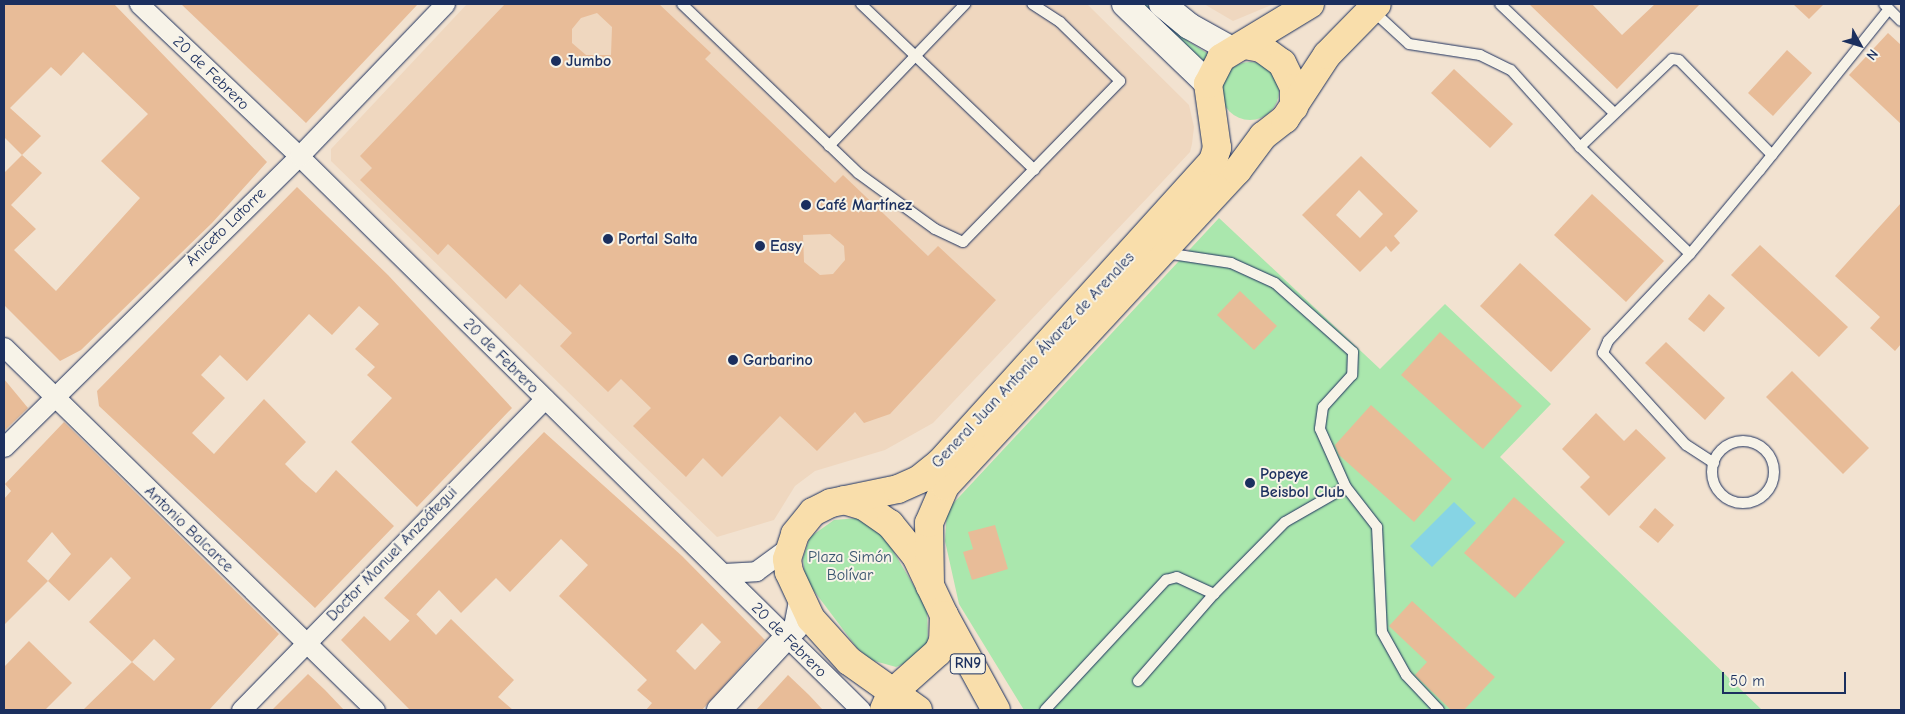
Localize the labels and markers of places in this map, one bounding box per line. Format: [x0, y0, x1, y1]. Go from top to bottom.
place label: Jumbo [566, 51, 611, 71]
marker: Jumbo [550, 55, 562, 67]
place label: Café Martínez [816, 195, 912, 215]
marker: Café Martínez [800, 199, 812, 211]
place label: Portal Salta [618, 229, 698, 249]
marker: Portal Salta [602, 233, 614, 245]
place label: Easy [770, 236, 802, 256]
marker: Easy [754, 240, 766, 252]
place label: Garbarino [743, 350, 813, 370]
marker: Garbarino [727, 354, 739, 366]
place label: Popeye Beisbol Club [1260, 464, 1345, 502]
marker: Popeye Beisbol Club [1244, 477, 1256, 489]

